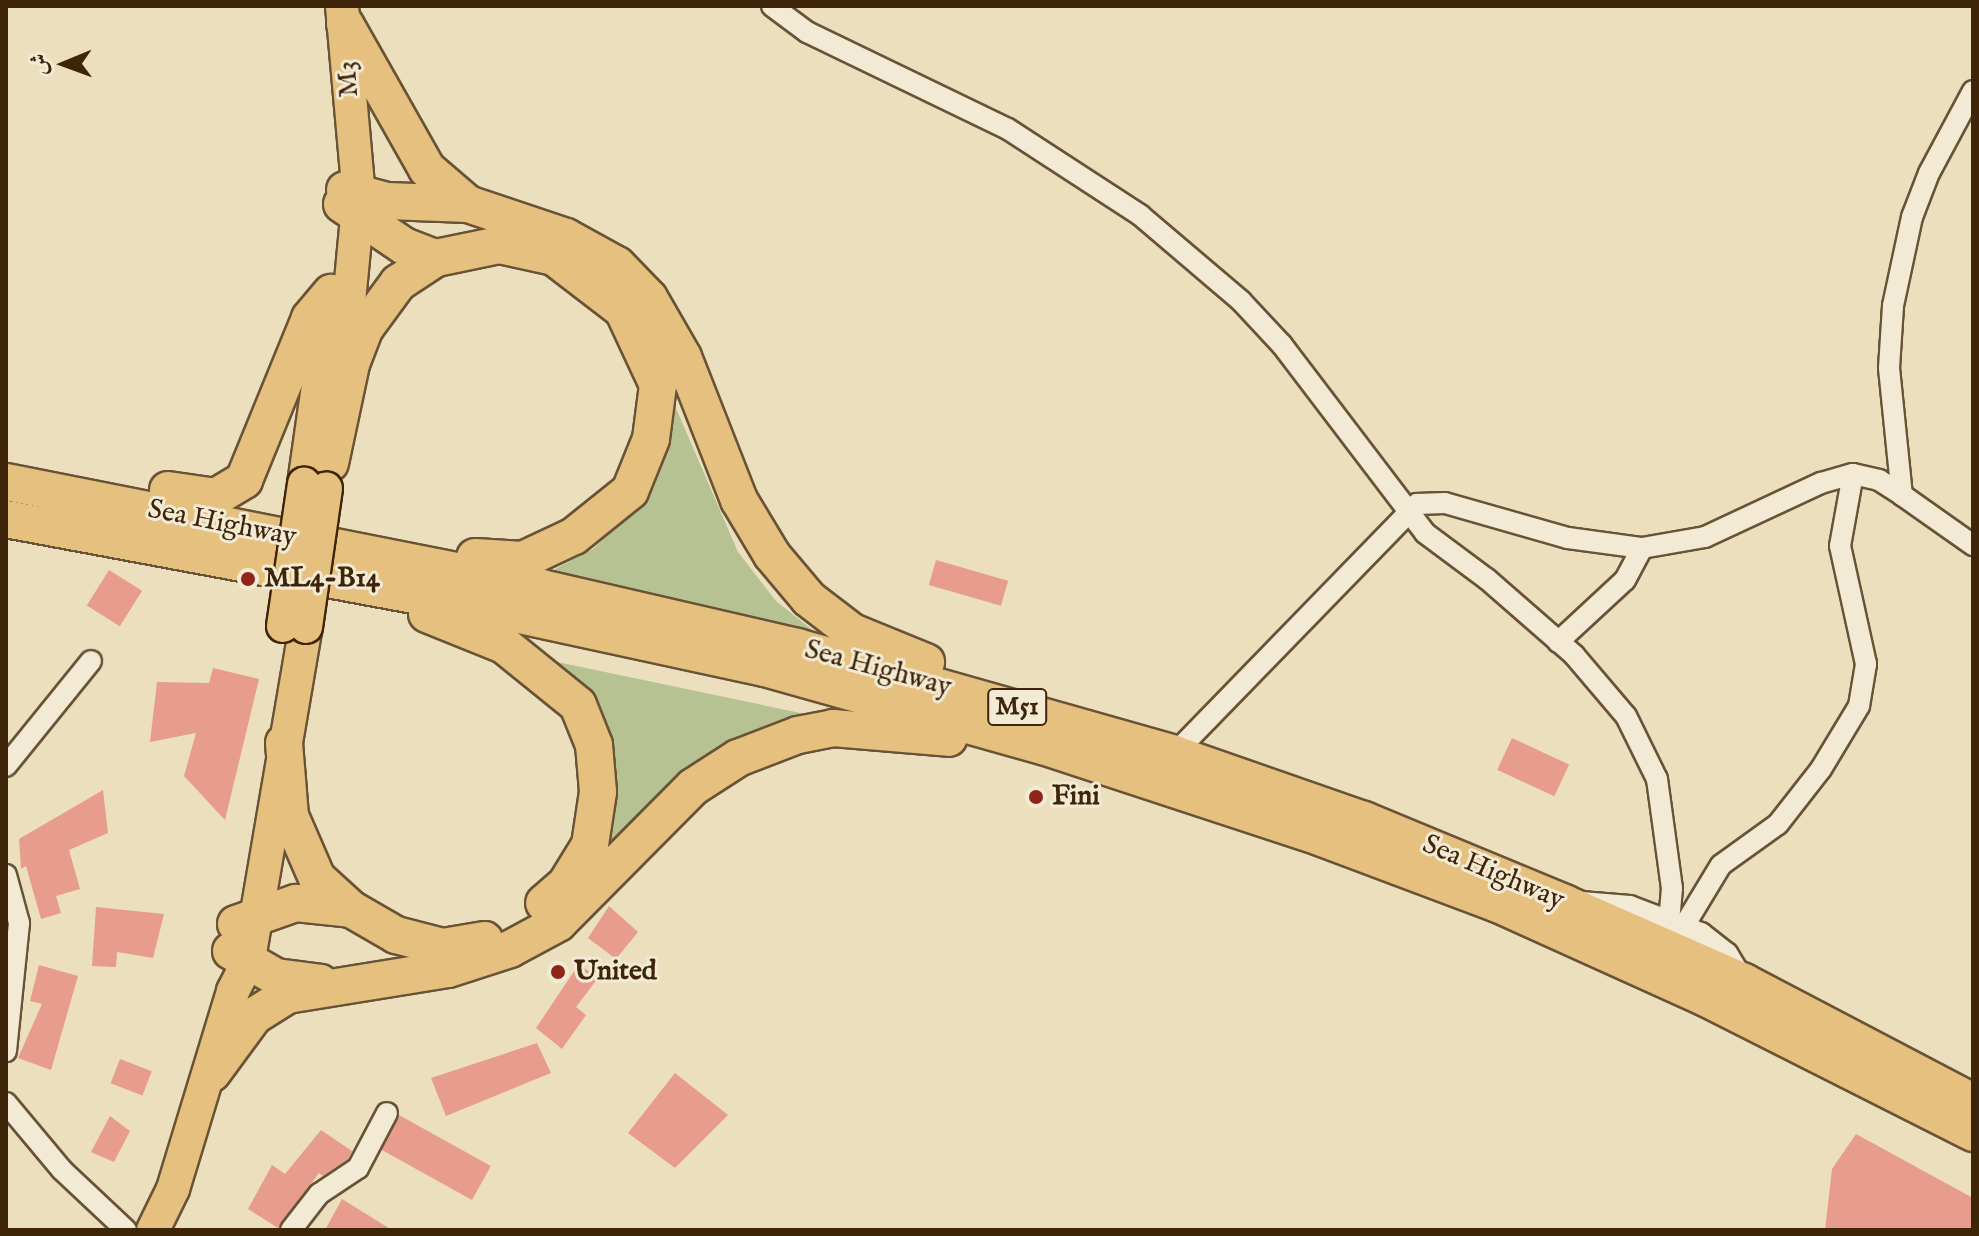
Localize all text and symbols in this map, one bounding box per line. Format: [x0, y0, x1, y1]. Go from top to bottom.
north arrow [24, 24, 104, 104]
text: ش [26, 53, 54, 76]
street label: M3 [331, 59, 367, 99]
street label: Sea Highway [145, 493, 299, 555]
place label: ML4-B14 [264, 562, 380, 596]
marker: ML4-B14 [239, 570, 257, 588]
street label: Sea Highway [801, 633, 955, 705]
road number: M51 [987, 685, 1047, 729]
place label: Fini [1052, 780, 1100, 814]
marker: Fini [1027, 788, 1045, 806]
street label: Sea Highway [1417, 828, 1569, 918]
place label: United [574, 955, 657, 989]
marker: United [549, 963, 567, 981]

